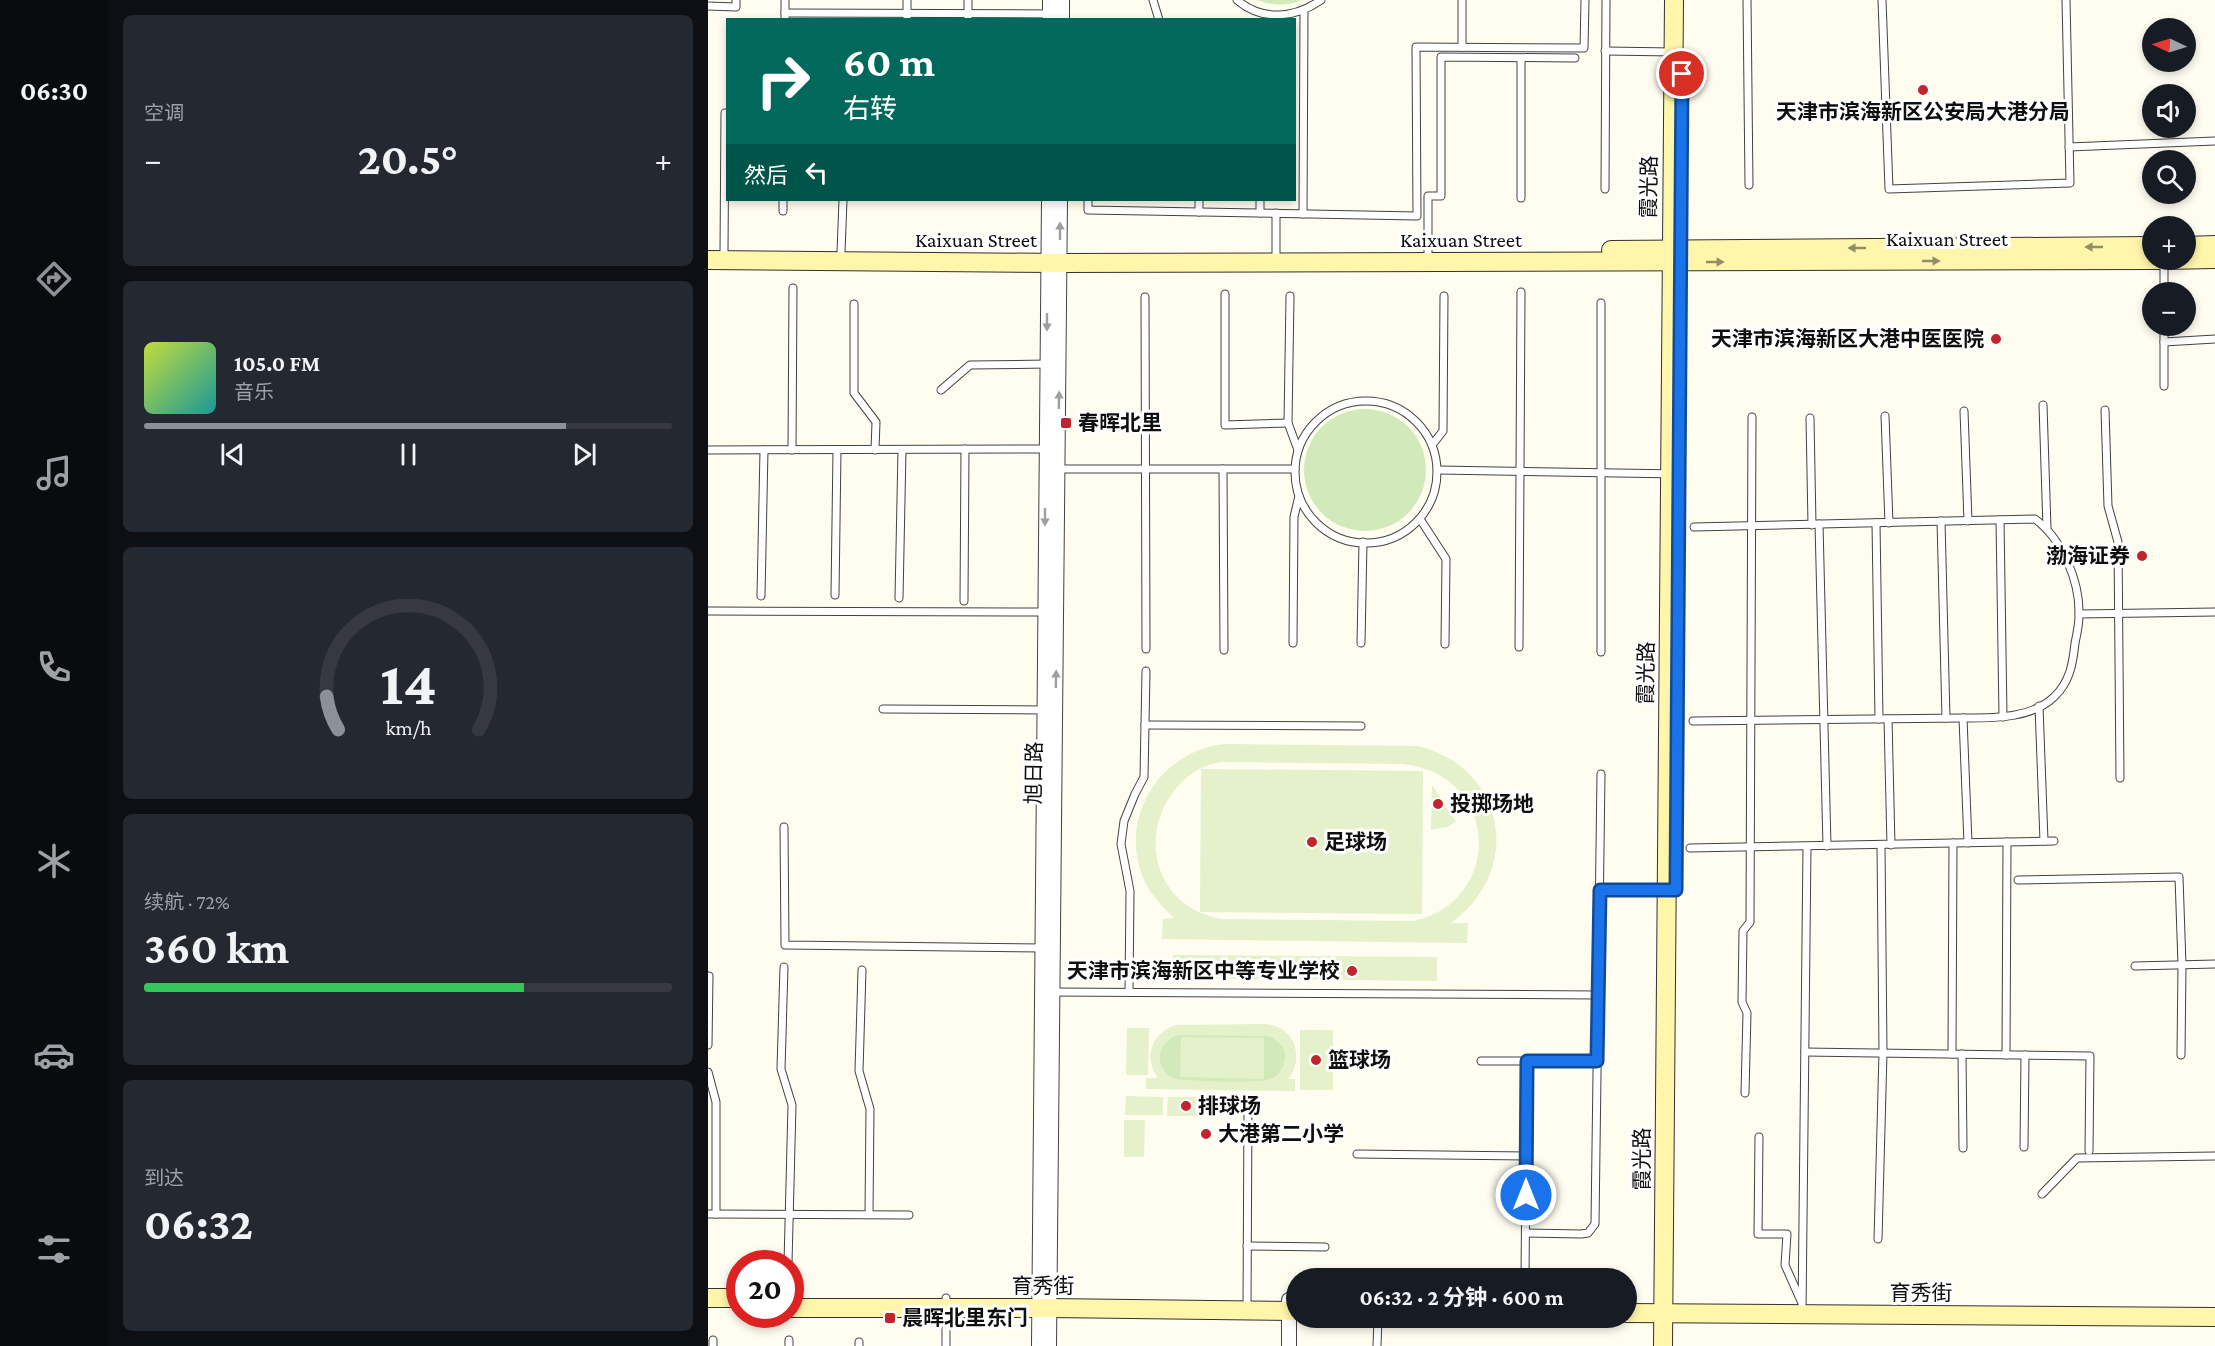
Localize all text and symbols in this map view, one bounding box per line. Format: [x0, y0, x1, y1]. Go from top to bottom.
north arrow [2142, 18, 2196, 72]
map controls [2142, 18, 2196, 336]
text: 60 m [843, 38, 935, 85]
icon: right [744, 42, 822, 120]
pin [1656, 48, 1707, 99]
icon: arrive [1665, 57, 1698, 90]
text: 06:30 [20, 76, 88, 106]
marker: 天津市滨海新区公安局大港分局 [1916, 83, 1930, 97]
button: sound [2142, 84, 2196, 138]
text: 右转 [843, 94, 897, 124]
place label: 天津市滨海新区公安局大港分局 [1776, 100, 2070, 124]
text: 空调 [144, 102, 184, 124]
text: 20.5° [358, 134, 458, 184]
text: − [144, 141, 161, 178]
text: + [655, 141, 672, 178]
button: search [2142, 150, 2196, 204]
street label: 霞光路 [1636, 155, 1662, 219]
icon: left [800, 156, 833, 189]
text: 然后 [744, 163, 788, 188]
button: + [2142, 216, 2196, 270]
one-way arrow [1055, 222, 1065, 241]
street label: Kaixuan Street [1886, 227, 2009, 251]
street label: Kaixuan Street [915, 228, 1038, 252]
street label: Kaixuan Street [1400, 228, 1523, 252]
one-way arrow [2085, 242, 2104, 252]
one-way arrow [1848, 243, 1867, 253]
one-way arrow [1922, 256, 1941, 266]
one-way arrow [1706, 257, 1725, 267]
icon: directions [33, 258, 75, 300]
button: − [2142, 282, 2196, 336]
one-way arrow [1042, 312, 1052, 331]
place label: 天津市滨海新区大港中医医院 [1711, 327, 1984, 351]
marker: 天津市滨海新区大港中医医院 [1989, 332, 2003, 346]
text: 105.0 FM [234, 351, 320, 376]
text: 音乐 [234, 381, 274, 403]
one-way arrow [1054, 390, 1064, 409]
place label: 春晖北里 [1078, 411, 1162, 435]
marker: 春晖北里 [1059, 416, 1073, 430]
icon: previous [216, 438, 249, 471]
icon: pause [392, 438, 425, 471]
icon: next [568, 438, 601, 471]
icon: music [33, 452, 75, 494]
one-way arrow [1041, 507, 1050, 526]
place label: 渤海证券 [2046, 544, 2130, 568]
marker: 渤海证券 [2135, 549, 2149, 563]
street label: 霞光路 [1633, 641, 1659, 705]
icon: phone [33, 646, 75, 688]
text: 14 [380, 648, 436, 717]
one-way arrow [1051, 669, 1061, 688]
text: km/h [385, 716, 432, 740]
street label: 旭日路 [1021, 741, 1047, 805]
place label: 投掷场地 [1450, 792, 1534, 816]
marker: 投掷场地 [1431, 797, 1445, 811]
place label: 足球场 [1324, 830, 1387, 854]
marker: 足球场 [1305, 835, 1319, 849]
icon: climate [33, 840, 75, 882]
text: 续航 · 72% [144, 891, 230, 913]
text: 360 km [144, 923, 289, 973]
place label: 天津市滨海新区中等专业学校 [1067, 959, 1340, 983]
marker: 天津市滨海新区中等专业学校 [1345, 964, 1359, 978]
icon: car [33, 1034, 75, 1076]
place label: 篮球场 [1328, 1048, 1391, 1072]
marker: 篮球场 [1309, 1053, 1323, 1067]
place label: 排球场 [1198, 1094, 1261, 1118]
marker: 排球场 [1179, 1099, 1193, 1113]
place label: 大港第二小学 [1218, 1122, 1344, 1146]
marker: 大港第二小学 [1199, 1127, 1213, 1141]
street label: 霞光路 [1630, 1128, 1654, 1191]
position arrow [1494, 1163, 1558, 1227]
text: 到达 [144, 1167, 184, 1189]
text: 06:32 [144, 1199, 253, 1249]
icon: filters [33, 1228, 75, 1270]
speed limit sign: 20 [726, 1250, 804, 1328]
street label: 育秀街 [1012, 1274, 1075, 1298]
street label: 育秀街 [1890, 1281, 1953, 1305]
text: 06:32 · 2 分钟 · 600 m [1359, 1285, 1564, 1310]
place label: 晨晖北里东门 [902, 1306, 1028, 1330]
marker: 晨晖北里东门 [883, 1311, 897, 1325]

